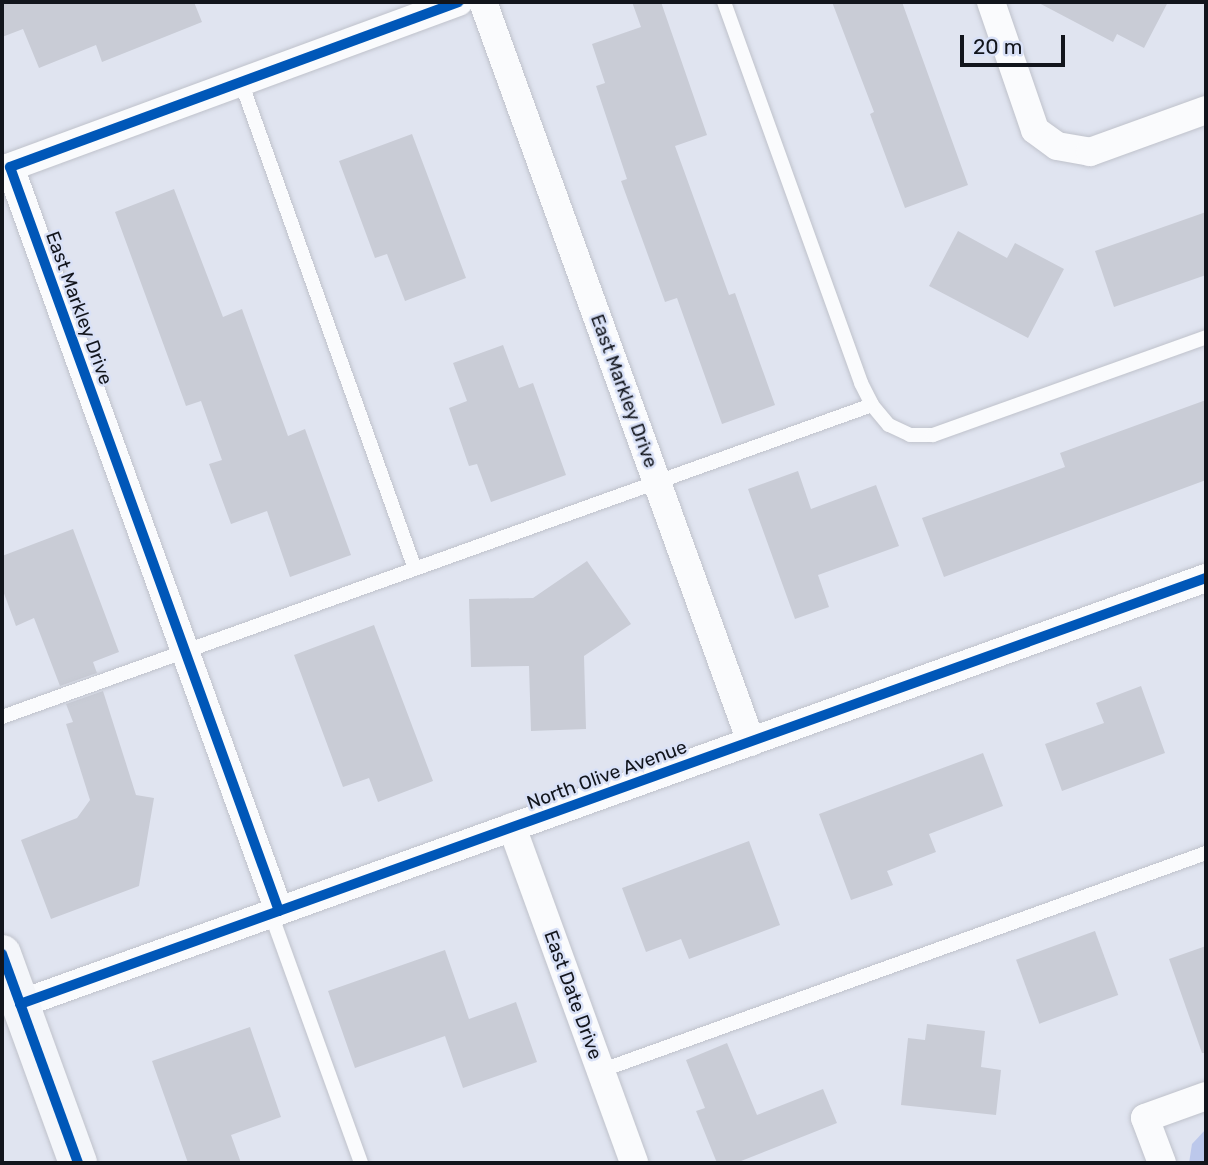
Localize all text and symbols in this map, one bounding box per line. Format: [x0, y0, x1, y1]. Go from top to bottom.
scale bar [963, 21, 1068, 65]
text: 20 m [973, 34, 1022, 59]
street label: East Markley Drive [41, 228, 117, 388]
street label: East Markley Drive [586, 311, 662, 471]
street label: North Olive Avenue [524, 735, 690, 815]
street label: East Date Drive [539, 927, 607, 1063]

